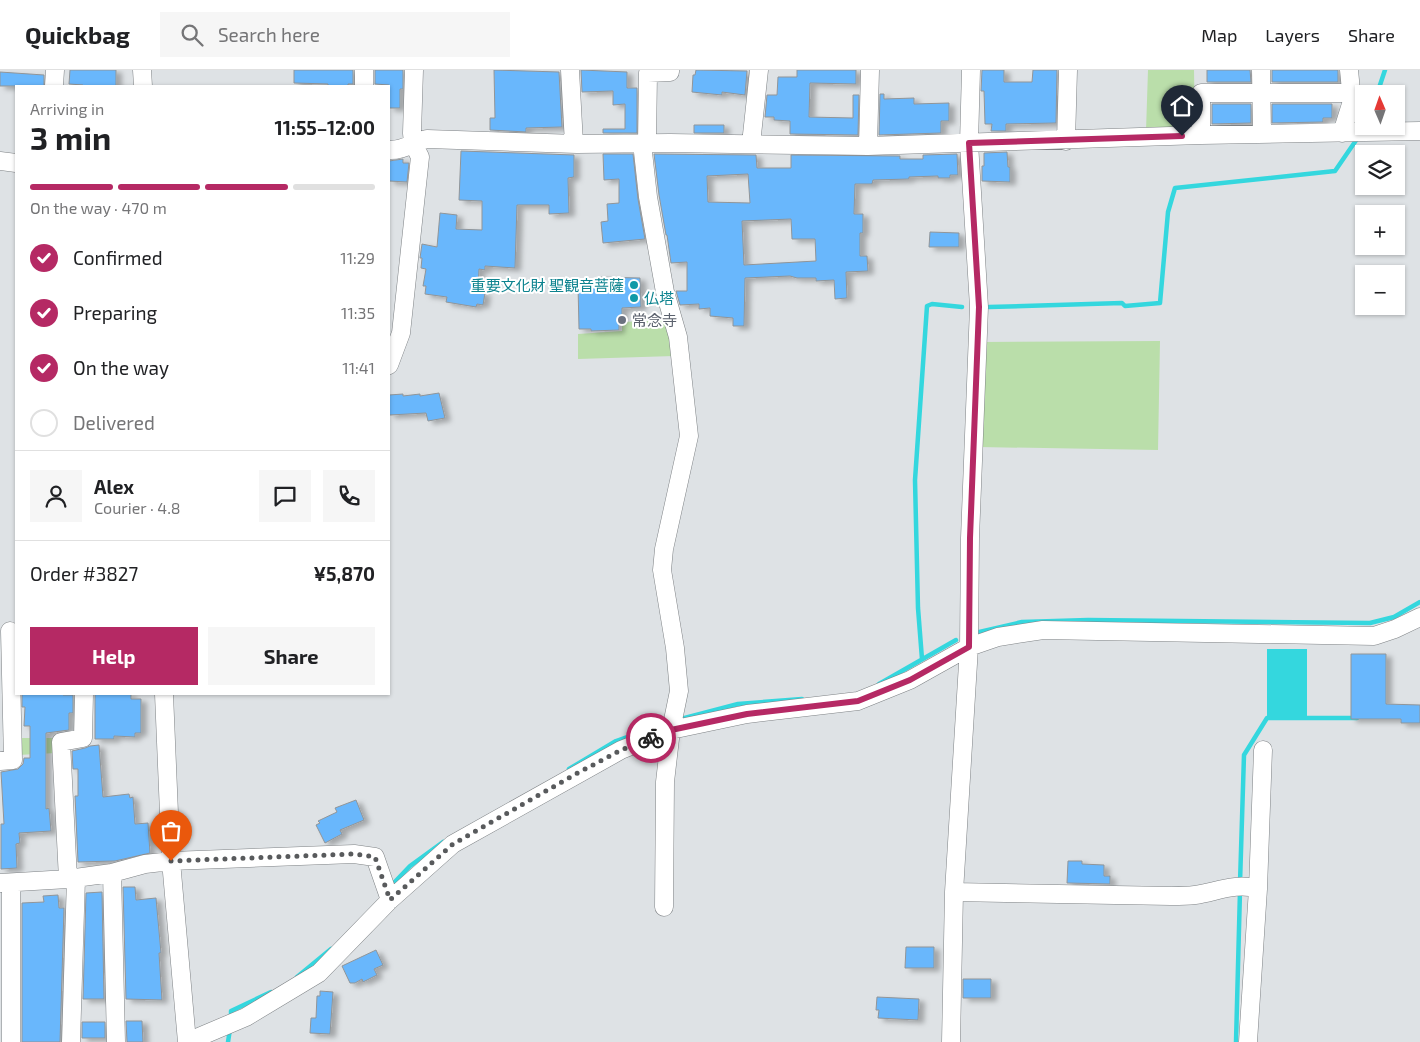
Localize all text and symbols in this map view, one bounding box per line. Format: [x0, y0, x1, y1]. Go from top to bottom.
search box [160, 12, 510, 57]
text: Quickbag [25, 20, 130, 49]
icon: search [178, 21, 206, 49]
text: Search here [218, 23, 320, 46]
text: Map [1201, 24, 1237, 46]
text: Layers [1265, 24, 1320, 46]
text: Share [1348, 24, 1395, 46]
pin [1161, 85, 1203, 136]
north arrow [1355, 85, 1405, 135]
map controls [1355, 85, 1405, 315]
icon: home [1168, 92, 1196, 120]
text: Arriving in [30, 99, 104, 118]
text: 11:55–12:00 [275, 116, 375, 139]
text: 3 min [30, 118, 111, 156]
button: layers [1355, 145, 1405, 195]
text: On the way · 470 m [30, 198, 167, 217]
button: + [1355, 205, 1405, 255]
icon: check [30, 244, 58, 272]
text: Confirmed [73, 246, 163, 269]
text: 11:29 [340, 248, 375, 267]
button: − [1355, 265, 1405, 315]
place label: 重要文化財 聖観音菩薩 [471, 276, 624, 294]
marker: 重要文化財 聖観音菩薩 [628, 279, 640, 291]
place label: 仏塔 [644, 289, 674, 307]
marker: 仏塔 [628, 292, 640, 304]
icon: check [30, 299, 58, 327]
text: Preparing [73, 301, 157, 324]
text: 11:35 [341, 303, 375, 322]
place label: 常念寺 [632, 311, 677, 329]
marker: 常念寺 [616, 314, 628, 326]
icon: check [30, 354, 58, 382]
text: On the way [73, 356, 169, 379]
text: 11:41 [342, 358, 375, 377]
text: Delivered [73, 411, 155, 434]
button: person [30, 470, 82, 522]
button: chat [259, 470, 311, 522]
button: phone [323, 470, 375, 522]
text: Alex [94, 475, 134, 498]
text: Courier · 4.8 [94, 498, 181, 517]
text: Order #3827 [30, 562, 138, 585]
text: ¥5,870 [313, 562, 375, 585]
button: Help [30, 627, 198, 685]
button: Share [208, 627, 375, 685]
courier [626, 713, 676, 763]
icon: bike [637, 724, 665, 752]
pin [150, 810, 192, 861]
icon: bag [157, 817, 185, 845]

